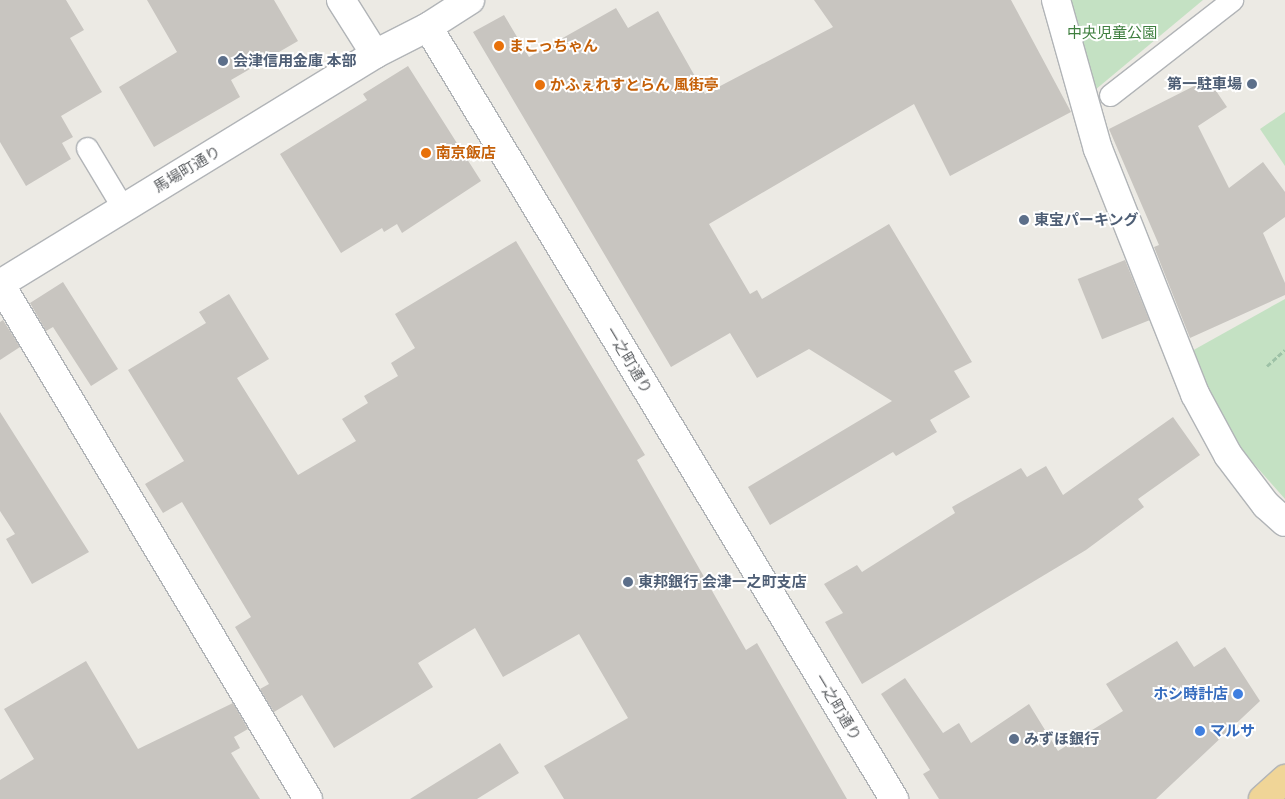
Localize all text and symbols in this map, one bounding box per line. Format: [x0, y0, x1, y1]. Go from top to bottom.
park label: 中央児童公園 [1067, 24, 1157, 42]
place label: まこっちゃん [509, 37, 599, 55]
marker: まこっちゃん [493, 40, 505, 52]
place label: 会津信用金庫 本部 [233, 52, 357, 70]
marker: 会津信用金庫 本部 [217, 55, 229, 67]
place label: 第一駐車場 [1167, 75, 1242, 93]
place label: かふぇれすとらん 風街亭 [550, 76, 719, 94]
marker: 第一駐車場 [1246, 78, 1258, 90]
marker: かふぇれすとらん 風街亭 [534, 79, 546, 91]
street label: 馬場町通り [150, 142, 224, 196]
place label: 南京飯店 [436, 144, 496, 162]
marker: 南京飯店 [420, 147, 432, 159]
place label: 東宝パーキング [1034, 211, 1139, 229]
marker: 東宝パーキング [1018, 214, 1030, 226]
street label: 一之町通り [602, 323, 656, 397]
place label: 東邦銀行 会津一之町支店 [638, 573, 807, 591]
marker: 東邦銀行 会津一之町支店 [622, 576, 634, 588]
street label: 一之町通り [811, 670, 865, 744]
place label: ホシ時計店 [1153, 685, 1228, 703]
marker: ホシ時計店 [1232, 688, 1244, 700]
place label: マルサ [1210, 722, 1255, 740]
marker: マルサ [1194, 725, 1206, 737]
place label: みずほ銀行 [1024, 730, 1099, 748]
marker: みずほ銀行 [1008, 733, 1020, 745]

